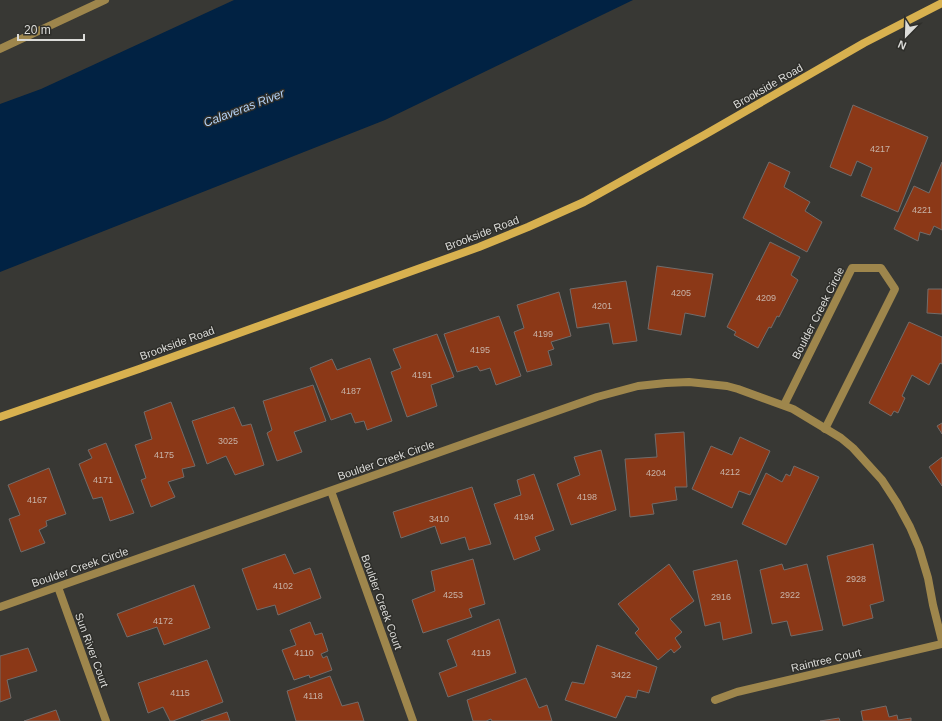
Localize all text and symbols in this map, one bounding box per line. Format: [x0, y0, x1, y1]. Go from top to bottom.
scale bar [18, 16, 84, 42]
north arrow [886, 16, 926, 56]
text: 20 m [24, 23, 51, 37]
text: N [896, 38, 908, 52]
street label: Brookside Road [731, 61, 805, 111]
water label: Calaveras River [202, 86, 287, 130]
house number: 4217 [870, 144, 890, 154]
house number: 4221 [912, 205, 932, 215]
street label: Brookside Road [443, 213, 521, 253]
street label: Boulder Creek Circle [790, 265, 846, 361]
house number: 4205 [671, 288, 691, 298]
house number: 4209 [756, 293, 776, 303]
house number: 4201 [592, 301, 612, 311]
street label: Brookside Road [138, 324, 216, 362]
house number: 4199 [533, 329, 553, 339]
house number: 4195 [470, 345, 490, 355]
house number: 4191 [412, 370, 432, 380]
house number: 4187 [341, 386, 361, 396]
house number: 3025 [218, 436, 238, 446]
street label: Boulder Creek Circle [336, 438, 436, 482]
house number: 4175 [154, 450, 174, 460]
house number: 4212 [720, 467, 740, 477]
house number: 4204 [646, 468, 666, 478]
house number: 4171 [93, 475, 113, 485]
house number: 4198 [577, 492, 597, 502]
house number: 4167 [27, 495, 47, 505]
house number: 4194 [514, 512, 534, 522]
house number: 3410 [429, 514, 449, 524]
street label: Boulder Creek Circle [30, 545, 130, 589]
street label: Boulder Creek Court [359, 553, 405, 651]
house number: 2928 [846, 574, 866, 584]
house number: 4102 [273, 581, 293, 591]
house number: 4253 [443, 590, 463, 600]
house number: 2922 [780, 590, 800, 600]
house number: 2916 [711, 592, 731, 602]
street label: Sun River Court [73, 611, 111, 689]
house number: 4172 [153, 616, 173, 626]
street label: Raintree Court [790, 646, 862, 674]
house number: 4110 [294, 648, 314, 658]
house number: 4119 [471, 648, 491, 658]
house number: 3422 [611, 670, 631, 680]
house number: 4115 [170, 688, 190, 698]
house number: 4118 [303, 691, 323, 701]

